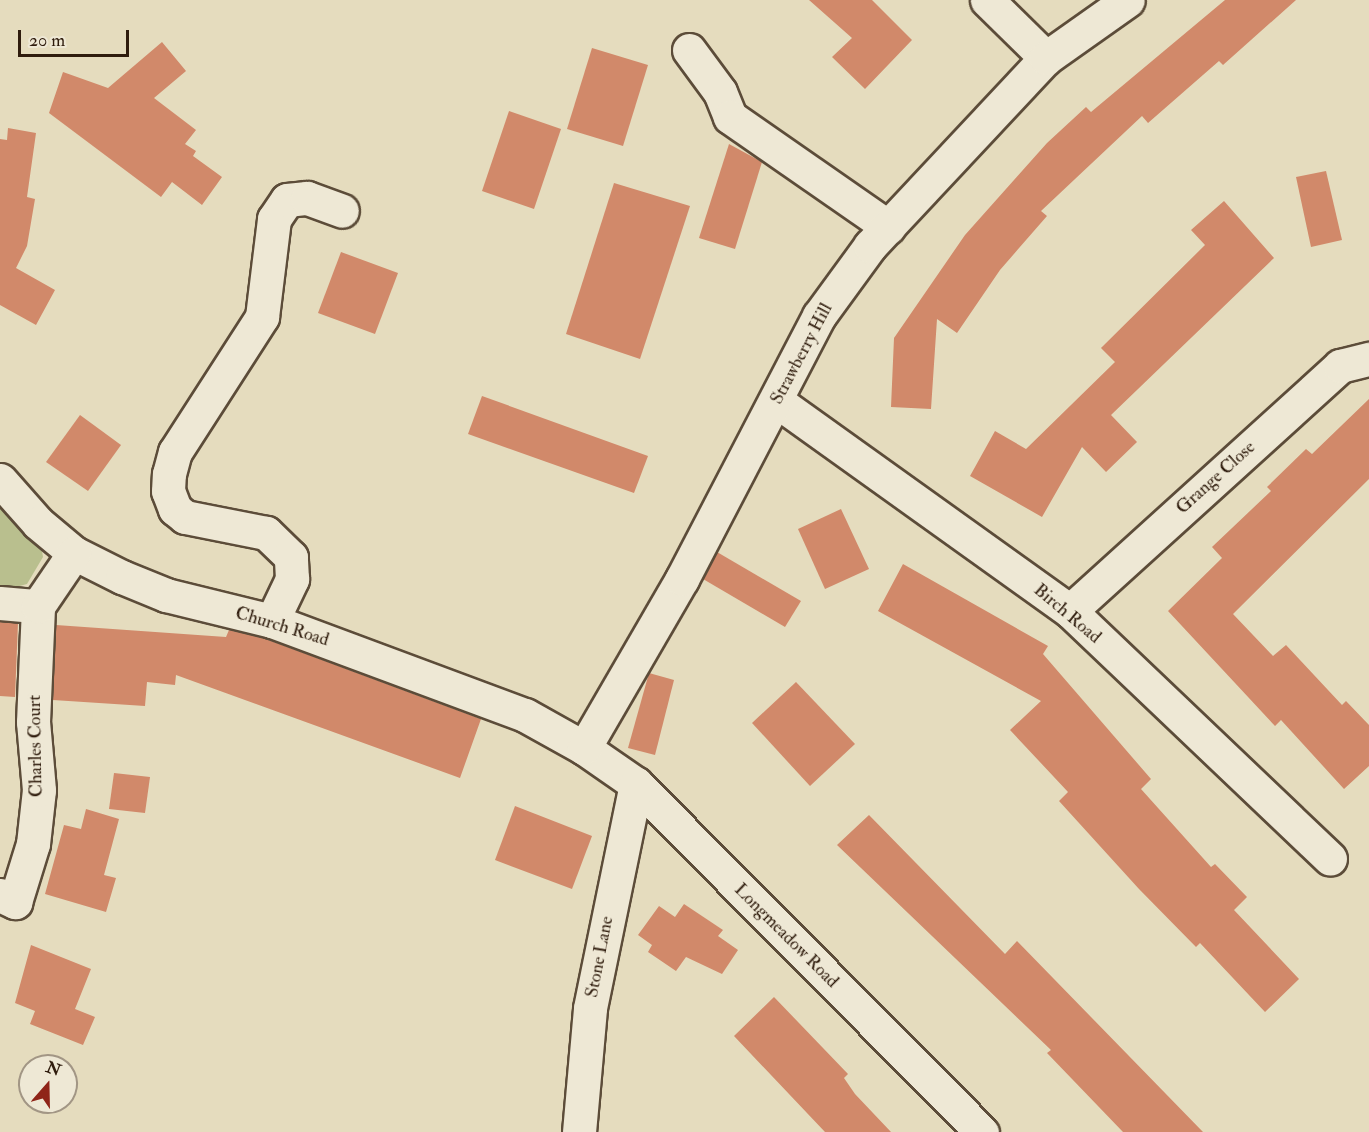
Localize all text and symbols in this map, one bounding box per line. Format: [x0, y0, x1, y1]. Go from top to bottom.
scale bar [21, 18, 132, 56]
text: 20 m [29, 29, 65, 52]
street label: Strawberry Hill [766, 300, 838, 408]
street label: Grange Close [1172, 437, 1260, 519]
street label: Birch Road [1029, 580, 1105, 648]
street label: Church Road [233, 603, 331, 651]
street label: Charles Court [24, 695, 48, 797]
street label: Longmeadow Road [729, 879, 843, 993]
street label: Stone Lane [582, 915, 618, 999]
north arrow [18, 1054, 78, 1114]
text: N [43, 1057, 64, 1081]

